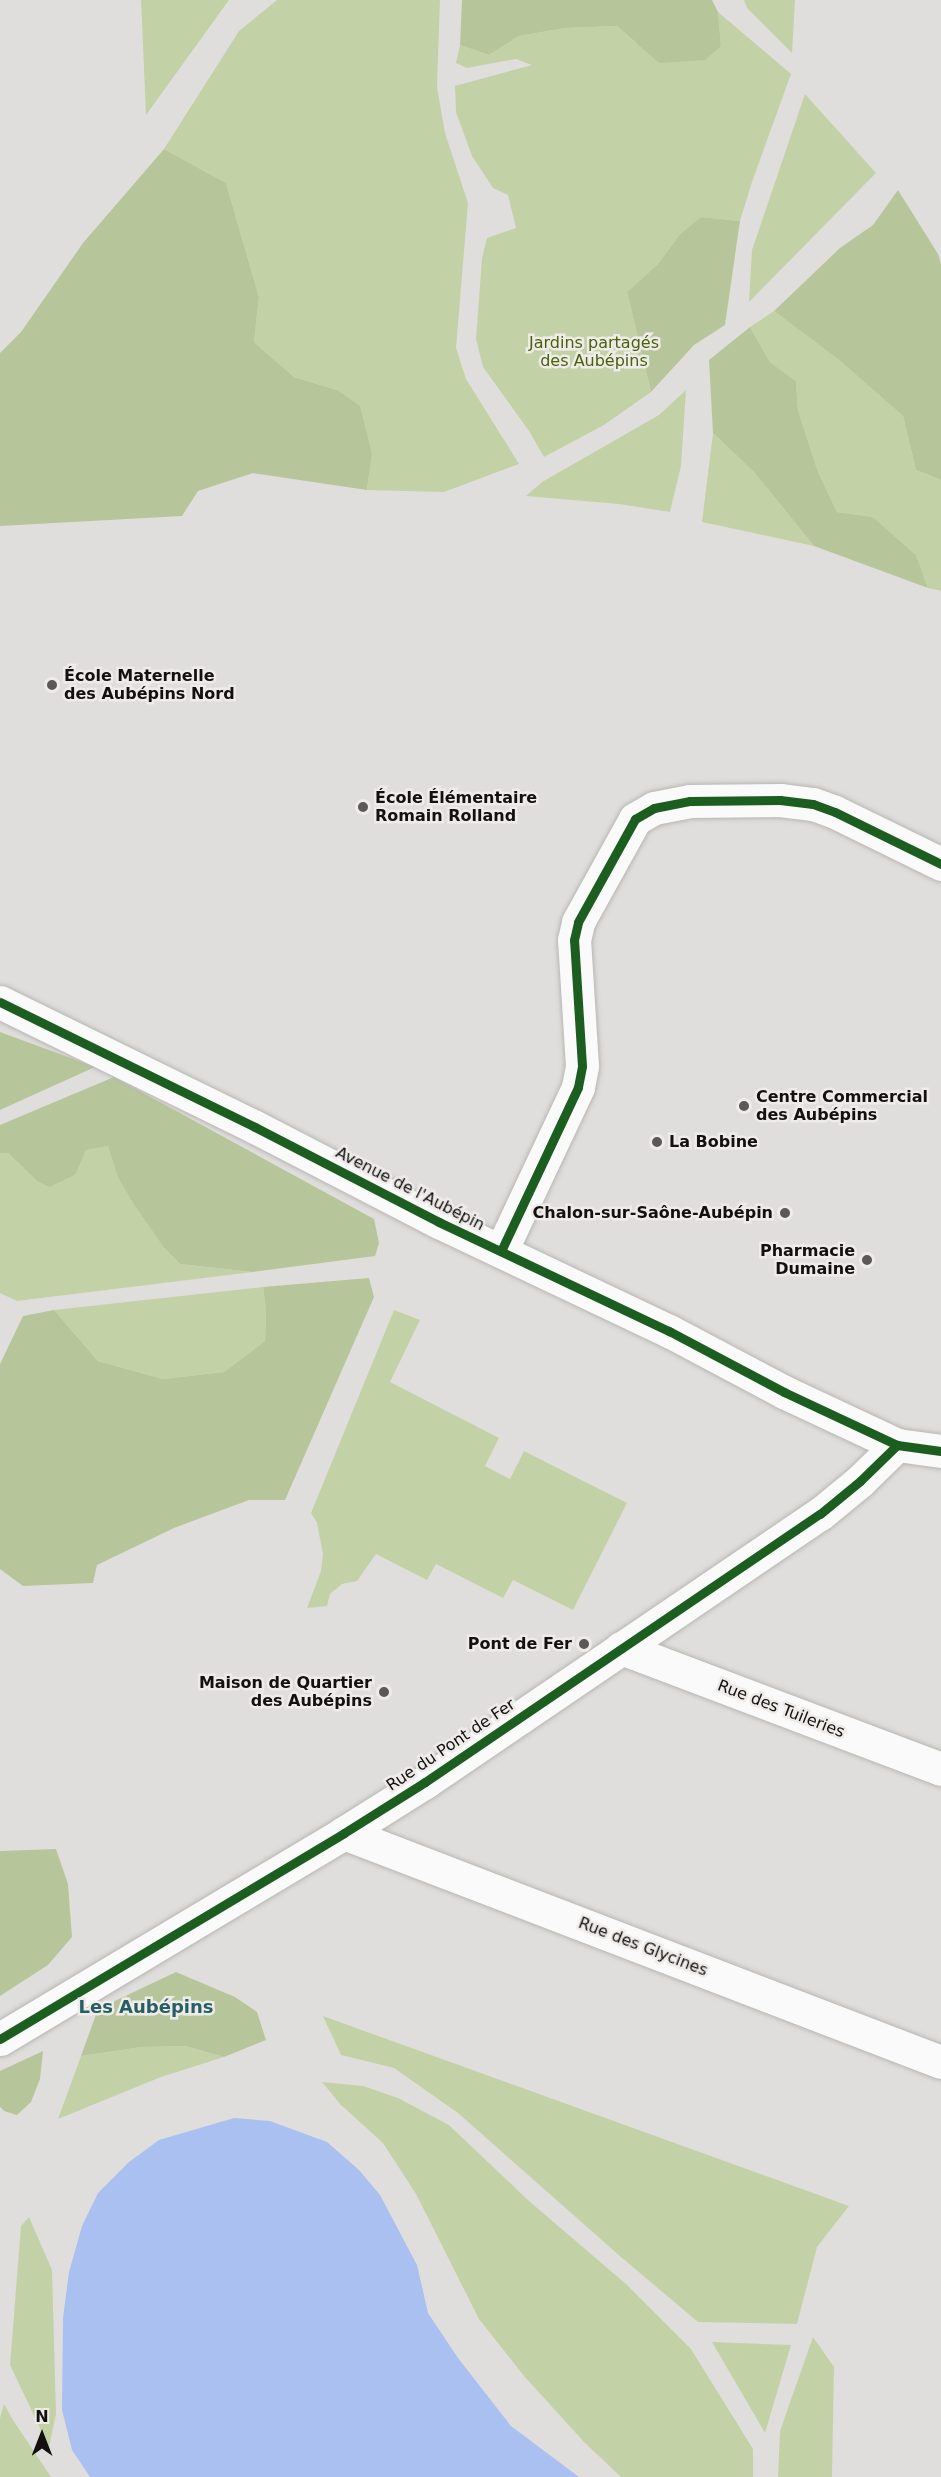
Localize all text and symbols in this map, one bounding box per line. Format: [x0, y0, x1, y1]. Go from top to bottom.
park label: Jardins partagés des Aubépins [529, 333, 659, 371]
place label: École Maternelle des Aubépins Nord [64, 666, 235, 704]
marker: École Maternelle des Aubépins Nord [45, 678, 59, 692]
place label: École Élémentaire Romain Rolland [375, 788, 537, 826]
marker: École Élémentaire Romain Rolland [356, 800, 370, 814]
place label: Centre Commercial des Aubépins [756, 1087, 928, 1125]
marker: Centre Commercial des Aubépins [737, 1099, 751, 1113]
place label: La Bobine [669, 1132, 758, 1152]
marker: La Bobine [650, 1135, 664, 1149]
street label: Avenue de l'Aubépin [332, 1143, 488, 1235]
place label: Chalon-sur-Saône-Aubépin [533, 1203, 773, 1223]
marker: Chalon-sur-Saône-Aubépin [778, 1206, 792, 1220]
place label: Pharmacie Dumaine [760, 1241, 855, 1279]
marker: Pharmacie Dumaine [860, 1253, 874, 1267]
place label: Pont de Fer [468, 1634, 572, 1654]
marker: Pont de Fer [577, 1637, 591, 1651]
place label: Maison de Quartier des Aubépins [199, 1673, 372, 1711]
street label: Rue des Tuileries [715, 1676, 847, 1742]
marker: Maison de Quartier des Aubépins [377, 1685, 391, 1699]
street label: Rue du Pont de Fer [383, 1695, 519, 1795]
street label: Rue des Glycines [576, 1914, 710, 1980]
district label: Les Aubépins [78, 1996, 214, 2018]
north arrow [12, 2405, 72, 2465]
text: N [35, 2407, 49, 2426]

